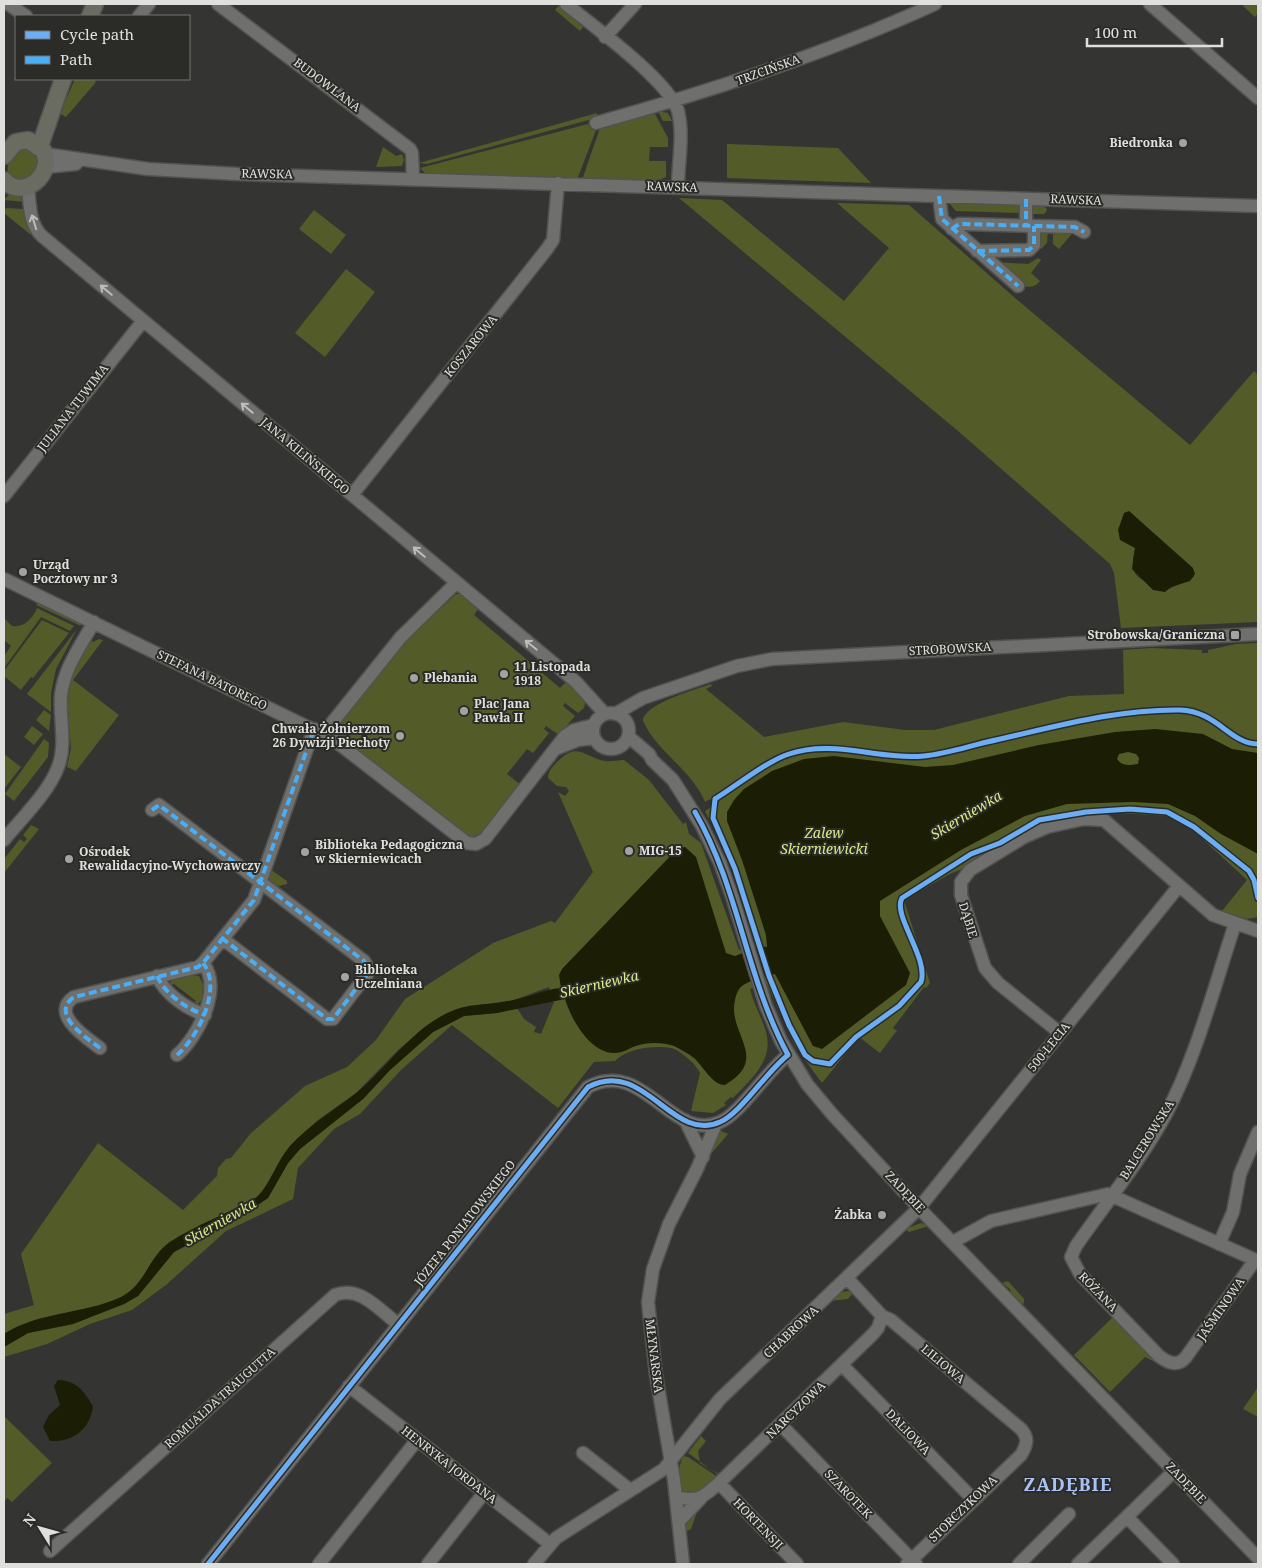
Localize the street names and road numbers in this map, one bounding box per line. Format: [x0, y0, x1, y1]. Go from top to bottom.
street label: TRZCIŃSKA [734, 50, 803, 89]
street label: BUDOWLANA [290, 54, 365, 116]
street label: RAWSKA [241, 165, 293, 182]
street label: RAWSKA [646, 177, 699, 196]
street label: RAWSKA [1050, 190, 1103, 209]
street label: KOSZAROWA [440, 311, 501, 380]
street label: JULIANA TUWIMA [32, 360, 112, 456]
street label: JANA KILIŃSKIEGO [256, 413, 354, 498]
street label: STROBOWSKA [908, 638, 992, 659]
street label: STEFANA BATOREGO [154, 645, 270, 714]
street label: DĄBIE [955, 900, 982, 940]
street label: 500-LECIA [1023, 1018, 1074, 1075]
street label: BALCEROWSKA [1115, 1096, 1178, 1183]
street label: JÓZEFA PONIATOWSKIEGO [409, 1156, 519, 1290]
street label: ZADĘBIE [882, 1167, 929, 1216]
street label: RÓŻANA [1075, 1268, 1122, 1316]
street label: JAŚMINOWA [1192, 1274, 1249, 1344]
street label: CHABROWA [759, 1301, 822, 1362]
street label: MŁYNARSKA [642, 1318, 668, 1394]
street label: LILIOWA [918, 1340, 969, 1387]
street label: ROMUALDA TRAUGUTTA [161, 1343, 279, 1452]
street label: NARCYZOWA [762, 1377, 829, 1442]
street label: DALIOWA [882, 1405, 935, 1459]
street label: HENRYKA JORDANA [398, 1422, 501, 1508]
street label: ZADĘBIE [1162, 1458, 1210, 1507]
street label: SZAROTEK [821, 1466, 876, 1522]
street label: STORCZYKOWA [925, 1471, 1001, 1546]
street label: HORTENSJI [730, 1494, 787, 1553]

